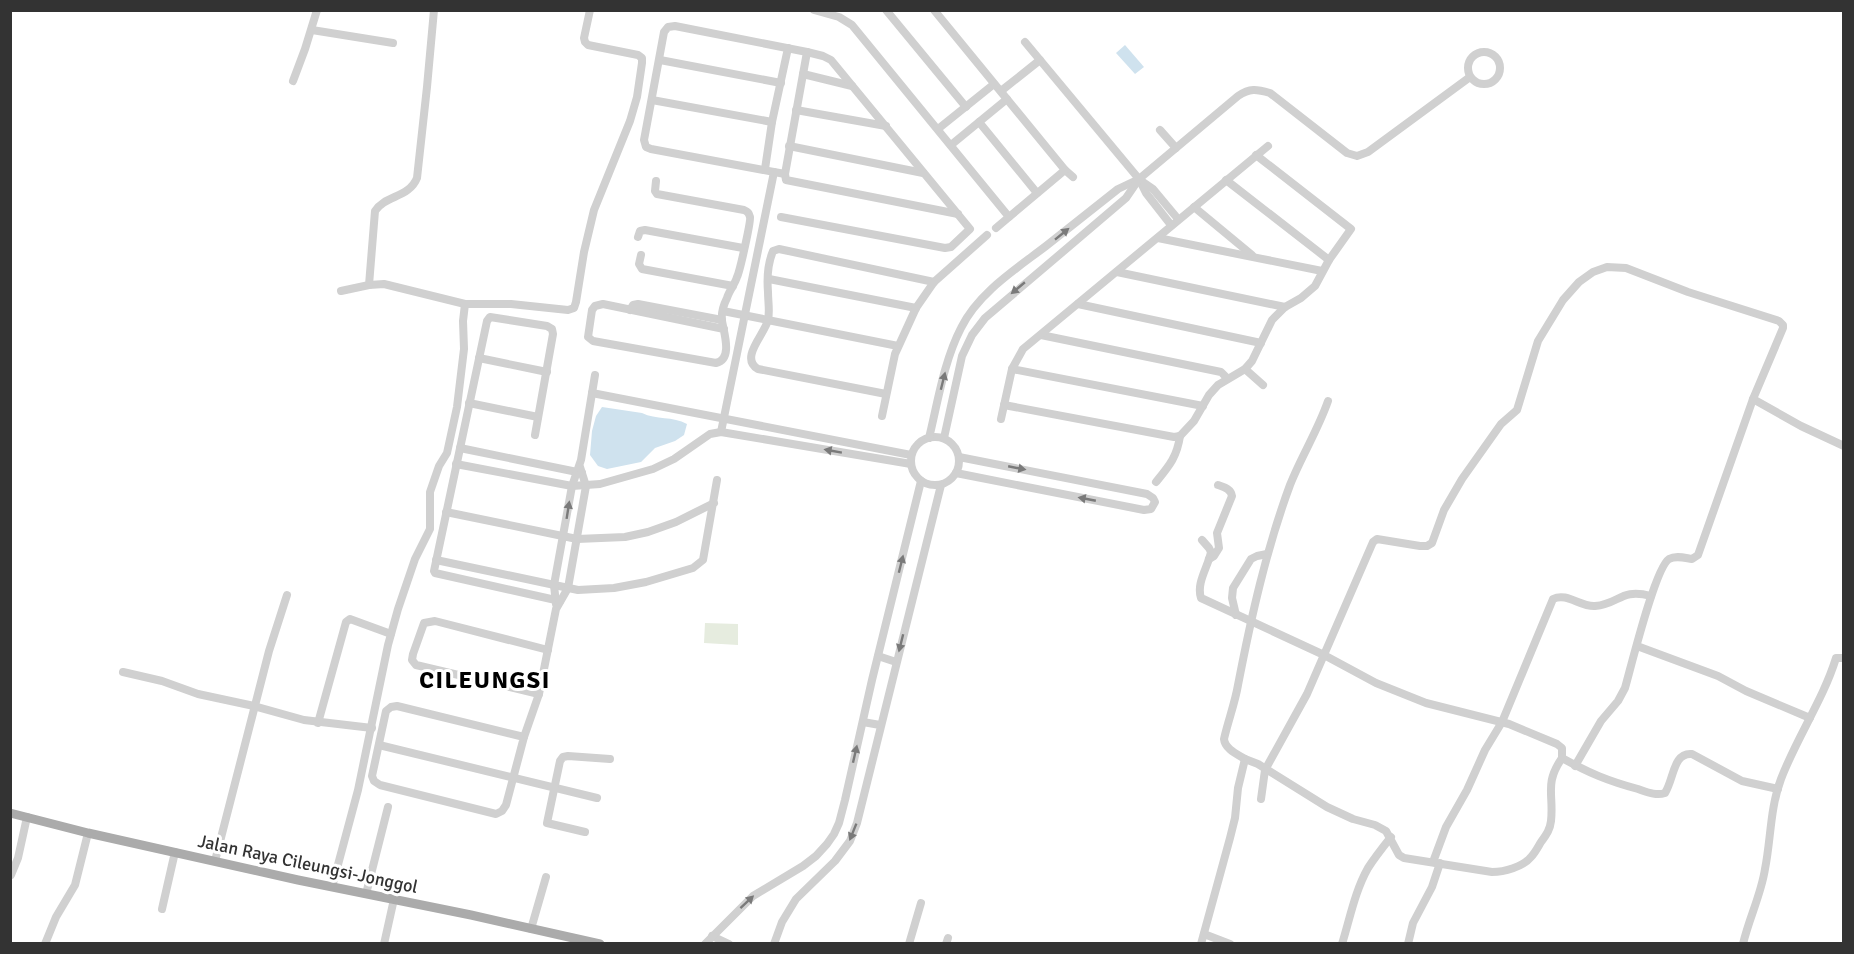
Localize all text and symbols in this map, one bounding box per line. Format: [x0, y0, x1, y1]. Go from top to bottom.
one-way arrow [1054, 228, 1069, 240]
one-way arrow [1010, 282, 1026, 295]
one-way arrow [939, 372, 949, 390]
one-way arrow [823, 446, 842, 455]
one-way arrow [1007, 464, 1026, 473]
one-way arrow [1077, 494, 1096, 503]
one-way arrow [564, 500, 573, 519]
one-way arrow [897, 555, 906, 573]
one-way arrow [895, 634, 905, 652]
district label: CILEUNGSI [419, 665, 551, 695]
one-way arrow [851, 745, 861, 763]
one-way arrow [848, 823, 857, 841]
street label: Jalan Raya Cileungsi-Jonggol [196, 830, 420, 898]
one-way arrow [739, 895, 754, 909]

